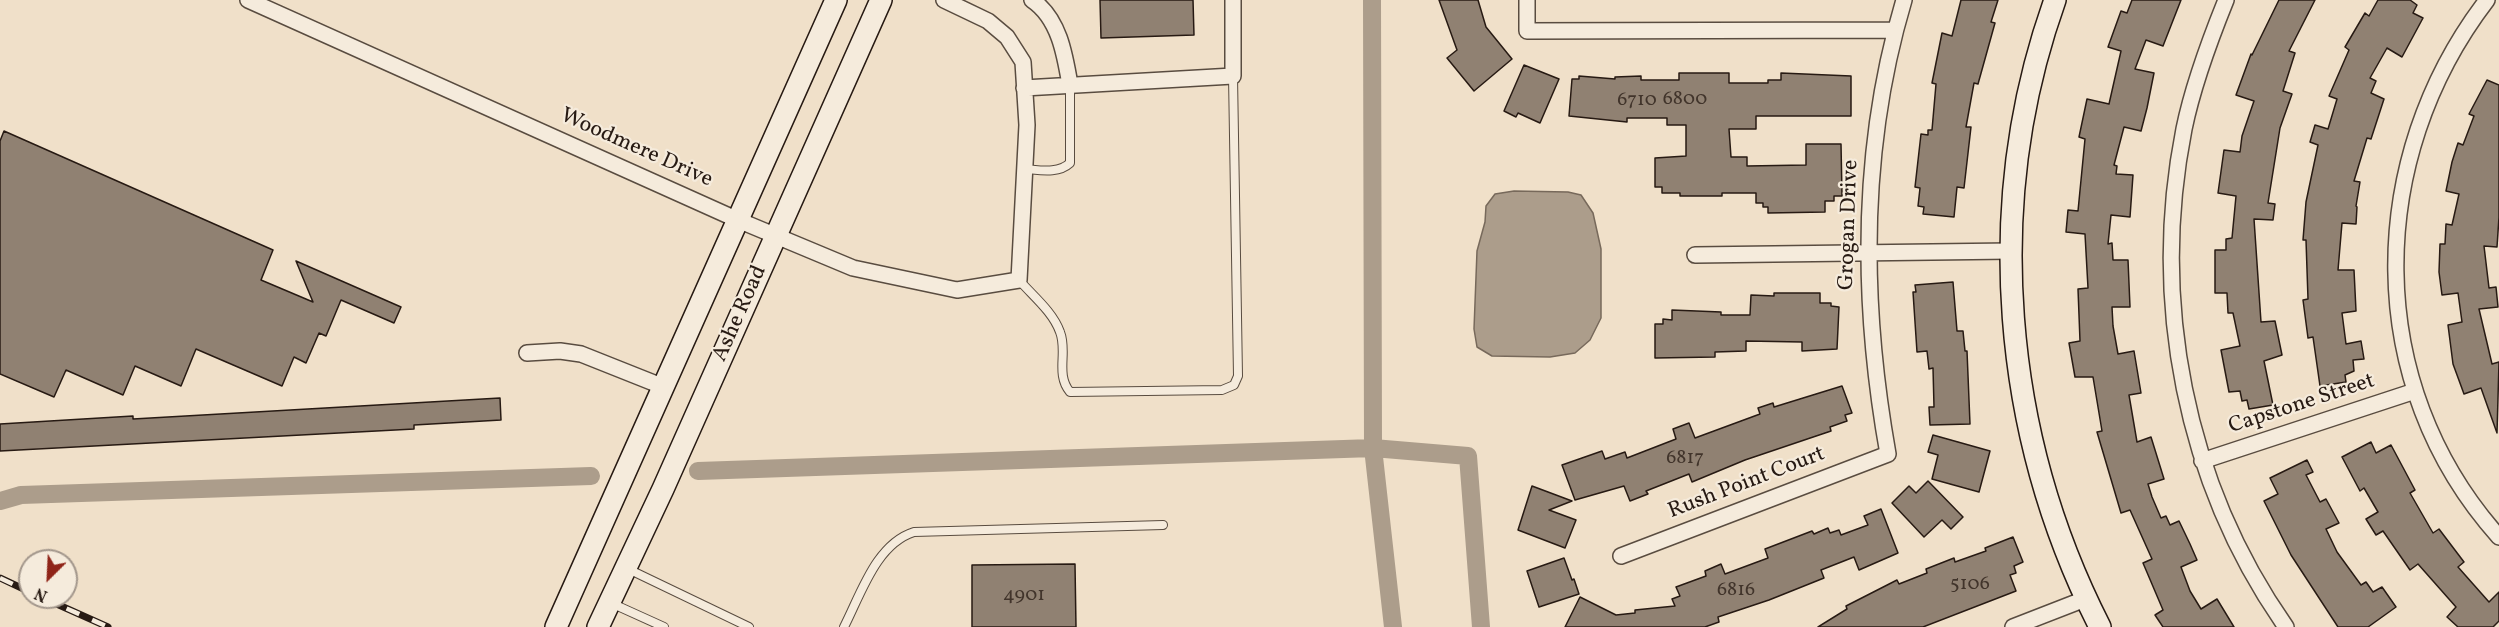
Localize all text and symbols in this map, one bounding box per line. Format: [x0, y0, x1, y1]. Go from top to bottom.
house number: 6800 [1663, 88, 1707, 112]
house number: 6710 [1617, 89, 1657, 113]
street label: Woodmere Drive [556, 104, 716, 194]
street label: Grogan Drive [1835, 159, 1865, 291]
street label: Ashe Road [708, 262, 774, 366]
street label: Capstone Street [2226, 369, 2378, 441]
street label: Rush Point Court [1665, 442, 1829, 526]
house number: 6817 [1666, 447, 1704, 471]
north arrow [18, 549, 78, 609]
house number: 5106 [1950, 573, 1990, 597]
house number: 6816 [1717, 579, 1755, 603]
text: N [32, 581, 51, 606]
house number: 4901 [1003, 584, 1045, 608]

